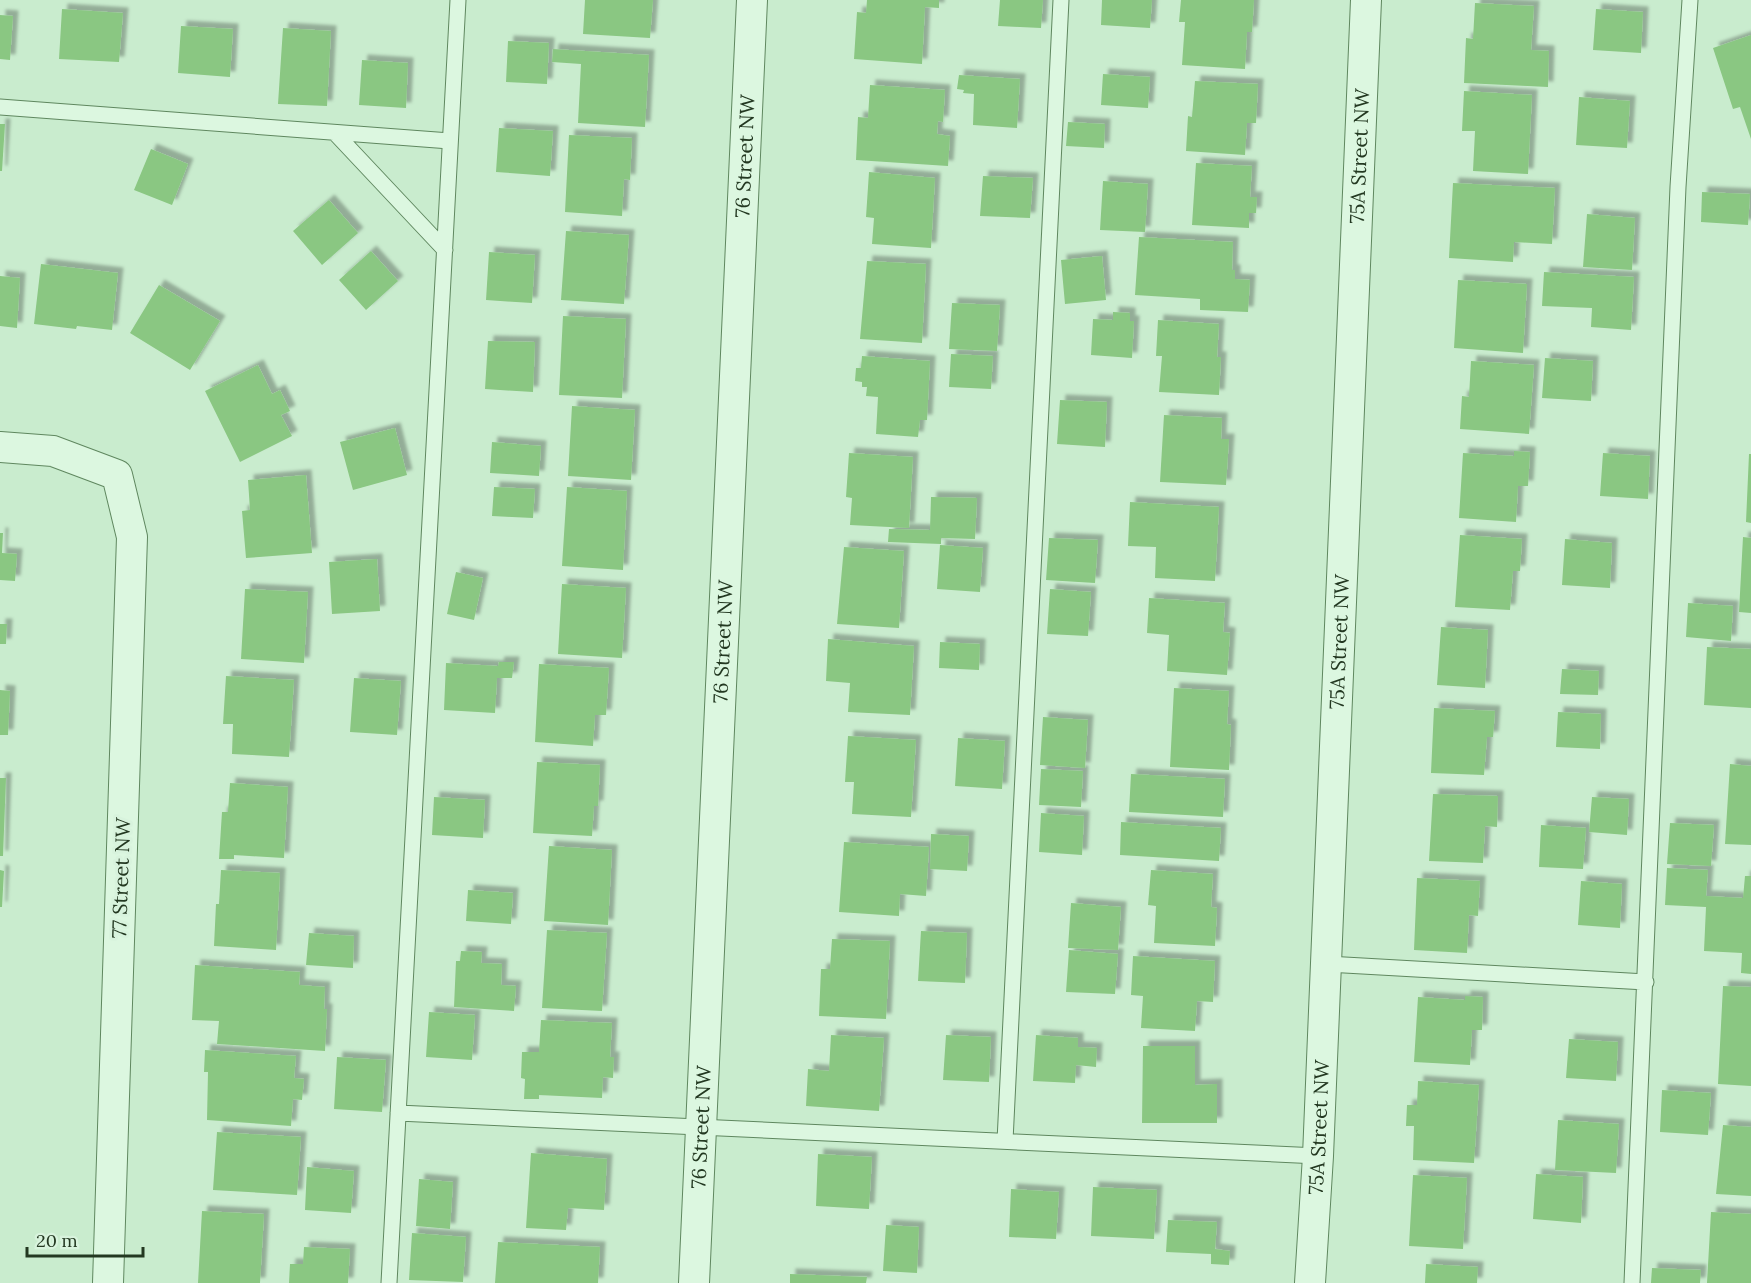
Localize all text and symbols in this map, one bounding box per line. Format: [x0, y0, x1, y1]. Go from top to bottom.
street label: 75A Street NW [1344, 87, 1374, 224]
street label: 76 Street NW [729, 93, 760, 218]
street label: 75A Street NW [1324, 573, 1354, 710]
street label: 76 Street NW [707, 578, 738, 704]
street label: 77 Street NW [106, 816, 135, 939]
street label: 75A Street NW [1303, 1058, 1334, 1195]
street label: 76 Street NW [685, 1064, 716, 1189]
scale bar [27, 1220, 142, 1258]
text: 20 m [36, 1229, 78, 1252]

